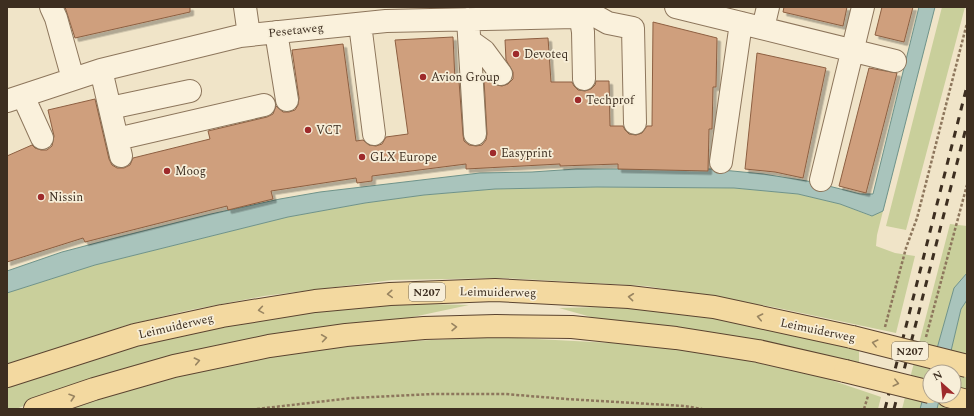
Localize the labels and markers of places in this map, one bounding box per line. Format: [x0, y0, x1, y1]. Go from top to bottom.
place label: Devoteq [524, 45, 568, 64]
marker: Devoteq [511, 49, 521, 59]
place label: Avion Group [431, 68, 500, 87]
marker: Avion Group [418, 72, 428, 82]
place label: Techprof [586, 91, 635, 110]
marker: Techprof [573, 95, 583, 105]
place label: VCT [316, 121, 341, 140]
marker: VCT [303, 125, 313, 135]
place label: Easyprint [501, 144, 552, 163]
place label: GLX Europe [370, 148, 437, 167]
marker: Easyprint [488, 148, 498, 158]
marker: GLX Europe [357, 152, 367, 162]
place label: Moog [175, 162, 206, 181]
marker: Moog [162, 166, 172, 176]
place label: Nissin [49, 188, 83, 207]
marker: Nissin [36, 192, 46, 202]

